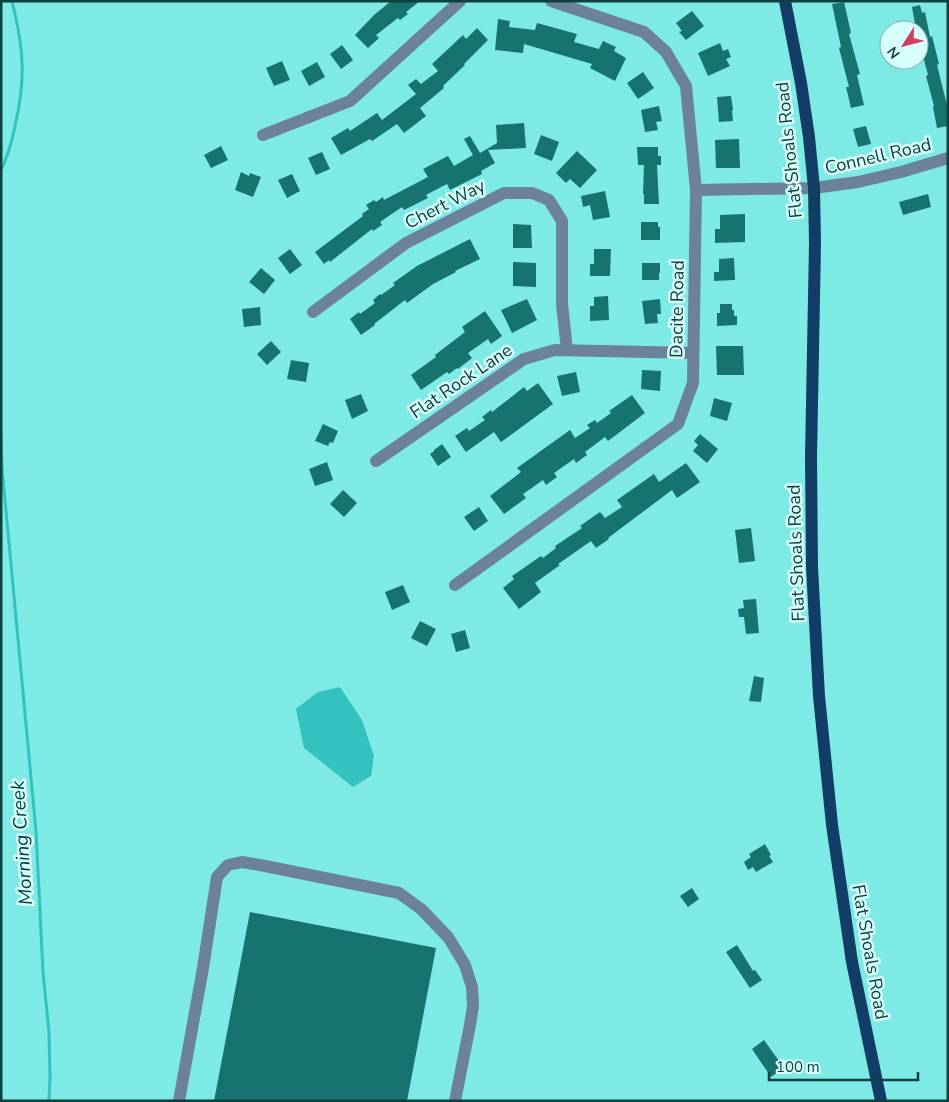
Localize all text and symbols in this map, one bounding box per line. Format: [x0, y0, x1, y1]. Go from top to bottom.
north arrow [879, 20, 929, 70]
text: N [883, 43, 905, 62]
street label: Flat Shoals Road [770, 81, 808, 219]
street label: Connell Road [822, 132, 934, 180]
street label: Chert Way [401, 173, 490, 234]
street label: Dacite Road [664, 260, 690, 358]
street label: Flat Rock Lane [405, 338, 517, 424]
street label: Flat Shoals Road [782, 484, 810, 622]
water label: Morning Creek [5, 779, 39, 906]
street label: Flat Shoals Road [846, 883, 894, 1021]
scale bar [769, 1050, 918, 1082]
text: 100 m [776, 1057, 820, 1077]

